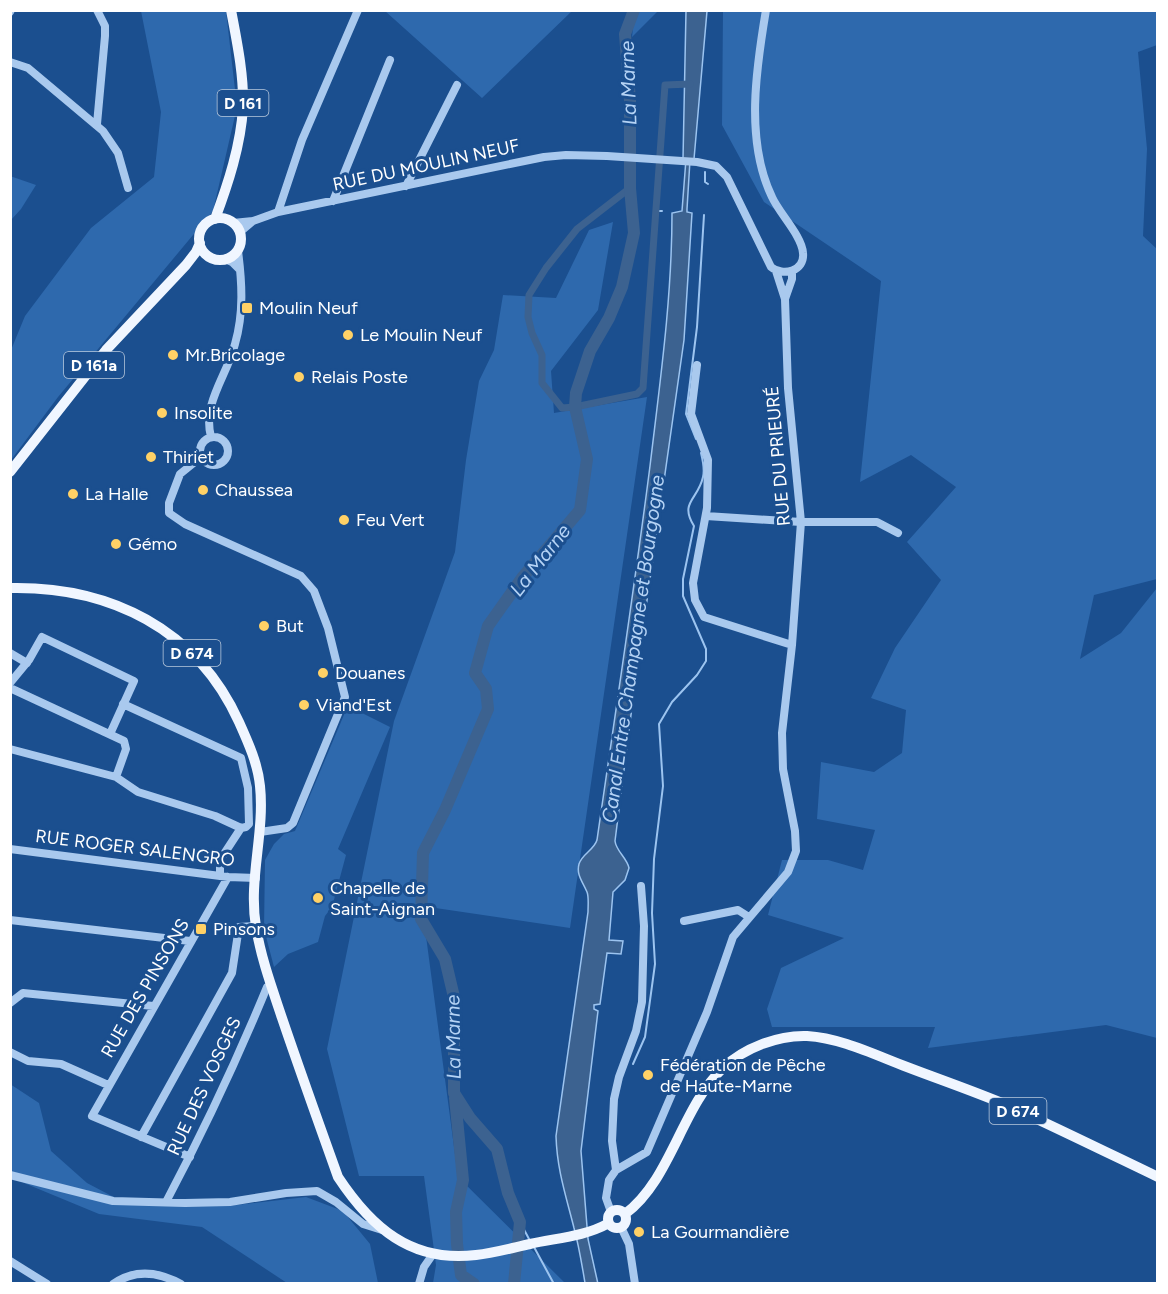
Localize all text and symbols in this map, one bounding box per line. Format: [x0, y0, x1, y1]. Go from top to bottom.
water label: La Marne [615, 40, 641, 126]
road number: D 161 [218, 90, 268, 116]
street label: RUE DU MOULIN NEUF [331, 134, 522, 196]
place label: Moulin Neuf [259, 297, 358, 319]
marker: Moulin Neuf [240, 301, 254, 315]
place label: Le Moulin Neuf [360, 324, 483, 346]
marker: Le Moulin Neuf [341, 328, 355, 342]
place label: Mr.Bricolage [185, 344, 285, 366]
marker: Mr.Bricolage [166, 348, 180, 362]
road number: D 161a [64, 352, 124, 378]
place label: Relais Poste [311, 366, 408, 388]
marker: Relais Poste [292, 370, 306, 384]
street label: RUE DU PRIEURÉ [761, 385, 795, 527]
place label: Insolite [174, 402, 233, 424]
marker: Insolite [155, 406, 169, 420]
place label: Thiriet [163, 446, 214, 468]
marker: Thiriet [144, 450, 158, 464]
water label: Canal Entre Champagne et Bourgogne [597, 473, 669, 825]
place label: Chaussea [215, 479, 293, 501]
place label: La Halle [85, 483, 149, 505]
marker: Chaussea [196, 483, 210, 497]
marker: La Halle [66, 487, 80, 501]
place label: Feu Vert [356, 509, 425, 531]
marker: Feu Vert [337, 513, 351, 527]
water label: La Marne [504, 519, 576, 601]
place label: Gémo [128, 533, 177, 555]
marker: Gémo [109, 537, 123, 551]
place label: But [276, 615, 304, 637]
marker: But [257, 619, 271, 633]
road number: D 674 [164, 640, 220, 666]
place label: Douanes [335, 662, 405, 684]
marker: Douanes [316, 666, 330, 680]
place label: Viand'Est [316, 694, 392, 716]
marker: Viand'Est [297, 698, 311, 712]
street label: RUE ROGER SALENGRO [34, 825, 236, 871]
place label: Chapelle de Saint-Aignan [330, 877, 435, 920]
marker: Chapelle de Saint-Aignan [311, 891, 325, 905]
street label: RUE DES PINSONS [96, 915, 194, 1061]
place label: Pinsons [213, 918, 275, 940]
marker: Pinsons [194, 922, 208, 936]
water label: La Marne [440, 994, 466, 1080]
street label: RUE DES VOSGES [162, 1013, 246, 1159]
place label: Fédération de Pêche de Haute-Marne [660, 1054, 826, 1097]
marker: Fédération de Pêche de Haute-Marne [641, 1068, 655, 1082]
road number: D 674 [990, 1098, 1046, 1124]
place label: La Gourmandière [651, 1221, 789, 1243]
marker: La Gourmandière [632, 1225, 646, 1239]

